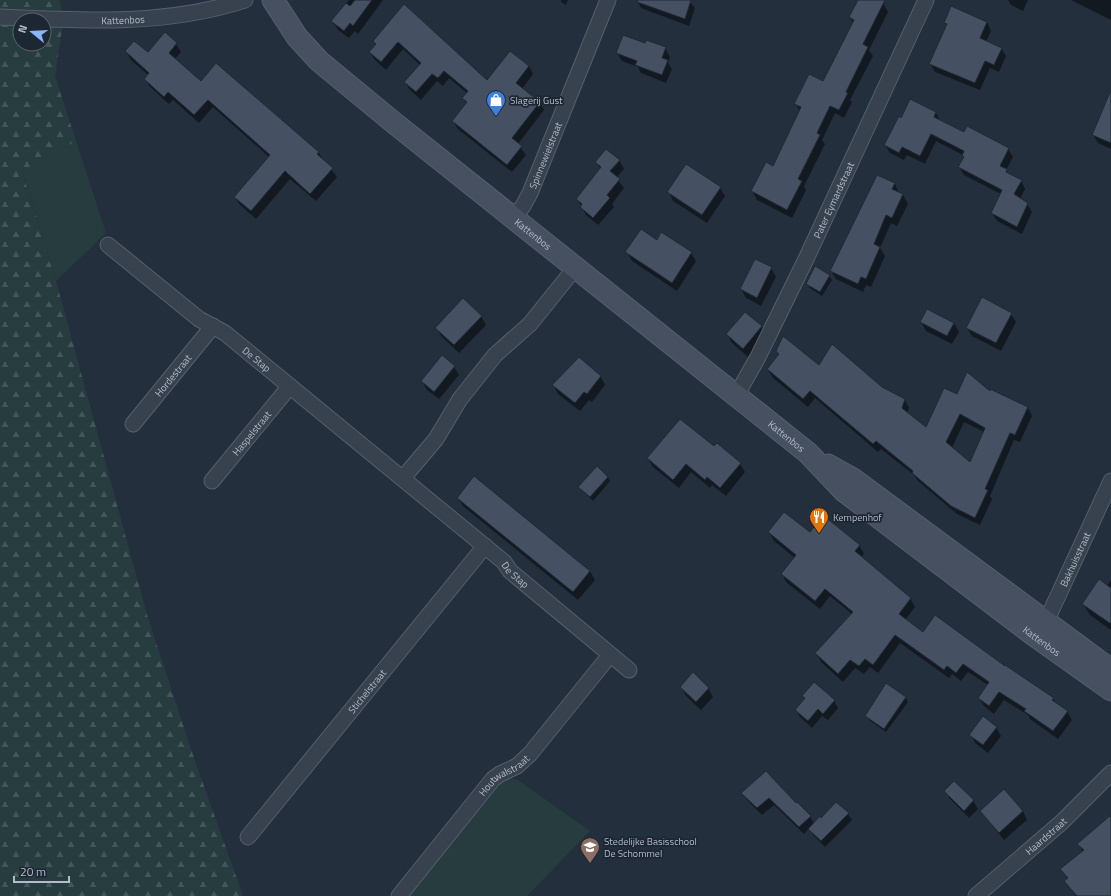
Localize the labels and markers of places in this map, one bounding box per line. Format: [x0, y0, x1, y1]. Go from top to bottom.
shop icon: Slagerij Gust [485, 89, 507, 117]
place label: Slagerij Gust [510, 93, 563, 108]
restaurant icon: Kempenhof [808, 506, 830, 534]
place label: Kempenhof [833, 510, 882, 525]
place label: Stedelijke Basisschool De Schommel [604, 834, 697, 861]
school or university icon: Stedelijke Basisschool De Schommel [579, 836, 601, 864]

